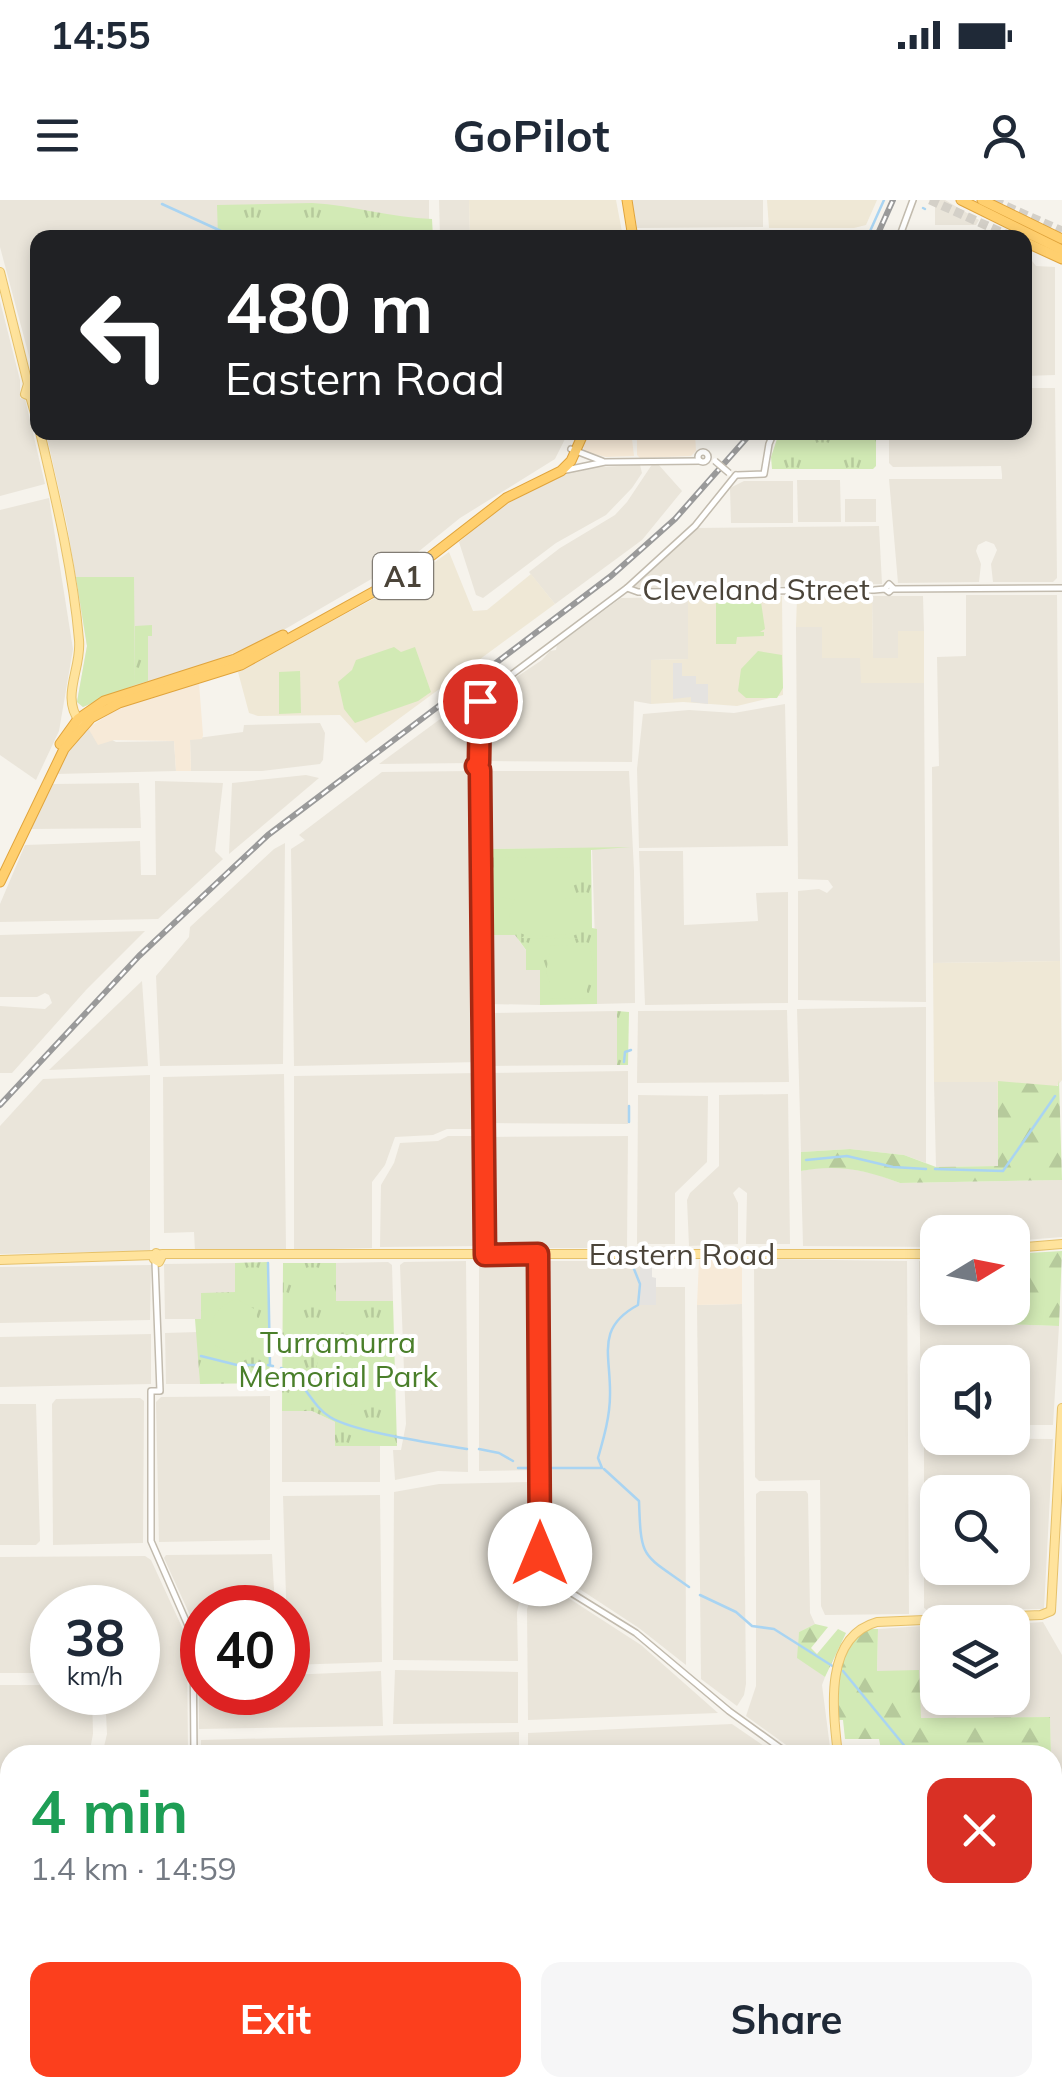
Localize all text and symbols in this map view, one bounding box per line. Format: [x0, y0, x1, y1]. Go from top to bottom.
text: 14:55 [50, 11, 151, 59]
text: GoPilot [453, 107, 609, 163]
icon: menu [30, 108, 85, 163]
icon: person [977, 108, 1032, 163]
text: 480 m [225, 263, 433, 351]
icon: left [60, 270, 190, 400]
text: Eastern Road [225, 350, 505, 406]
road number: A1 [373, 553, 433, 599]
street label: Cleveland Street [642, 570, 870, 608]
pin [438, 659, 523, 744]
icon: arrive [453, 674, 508, 729]
north arrow [920, 1215, 1030, 1325]
map controls [920, 1215, 1030, 1715]
street label: Eastern Road [589, 1235, 775, 1273]
park label: Turramurra Memorial Park [238, 1323, 438, 1395]
button: sound [920, 1345, 1030, 1455]
button: search [920, 1475, 1030, 1585]
position arrow [488, 1502, 592, 1606]
speed limit sign: 40 [180, 1585, 310, 1715]
button: layers [920, 1605, 1030, 1715]
text: 38 [65, 1606, 125, 1669]
text: km/h [67, 1660, 123, 1691]
text: 4 min [30, 1773, 188, 1848]
button: close [927, 1778, 1032, 1883]
text: 1.4 km · 14:59 [30, 1848, 237, 1888]
button: Exit [30, 1962, 521, 2077]
button: Share [541, 1962, 1032, 2077]

